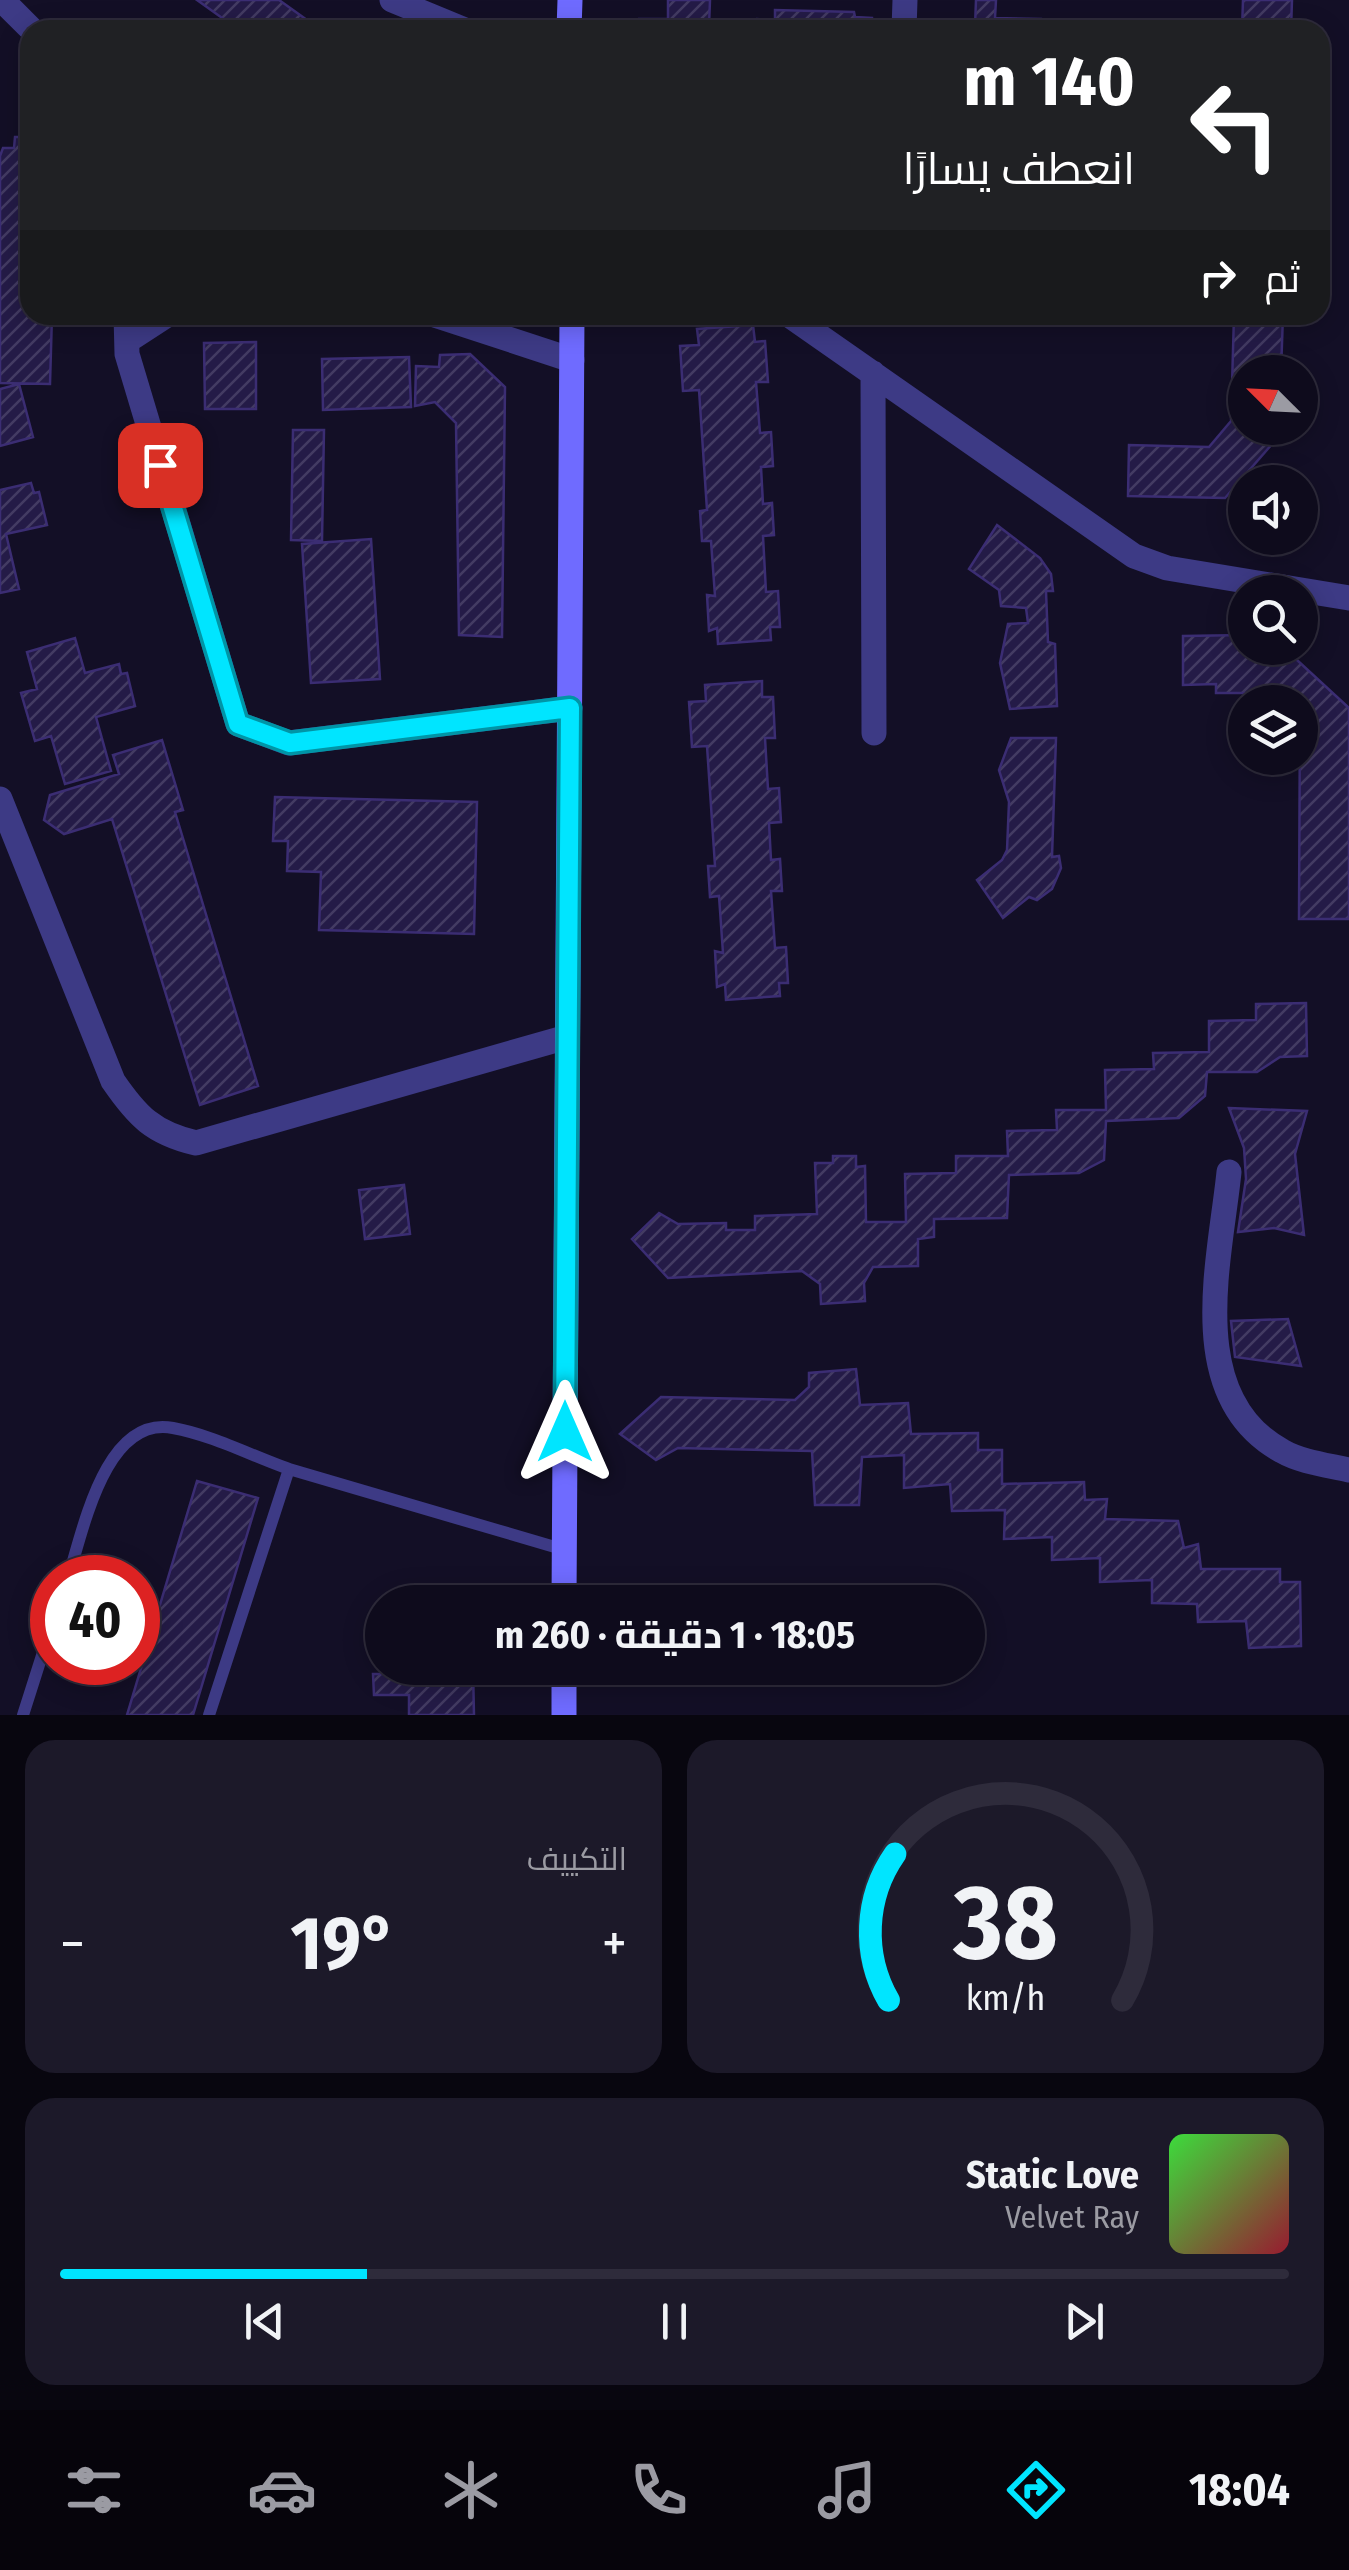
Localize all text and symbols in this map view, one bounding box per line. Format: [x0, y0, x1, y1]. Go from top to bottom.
text: 140 m [963, 40, 1135, 124]
icon: left [1170, 60, 1300, 190]
text: انعطف يسارًا [903, 142, 1135, 196]
icon: right [1190, 250, 1245, 305]
text: ثم [1265, 256, 1300, 302]
north arrow [1228, 355, 1318, 445]
map controls [1228, 355, 1318, 775]
pin [118, 423, 203, 508]
icon: arrive [133, 438, 188, 493]
button: sound [1228, 465, 1318, 555]
button: search [1228, 575, 1318, 665]
button: layers [1228, 685, 1318, 775]
position arrow [513, 1380, 617, 1484]
speed limit sign: 40 [30, 1555, 160, 1685]
text: 18:05 · 1 دقيقة · 260 m [495, 1612, 855, 1658]
text: التكييف [527, 1840, 627, 1878]
text: 38 [952, 1861, 1058, 1986]
text: 19° [291, 1899, 396, 1989]
text: − [60, 1911, 85, 1977]
text: + [602, 1911, 627, 1977]
text: km/h [966, 1977, 1045, 2019]
text: Static Love [966, 2152, 1139, 2198]
text: Velvet Ray [1005, 2198, 1139, 2236]
icon: previous [237, 2294, 292, 2349]
icon: pause [647, 2294, 702, 2349]
icon: next [1057, 2294, 1112, 2349]
icon: filters [59, 2455, 129, 2525]
icon: car [247, 2455, 317, 2525]
icon: climate [436, 2455, 506, 2525]
icon: phone [624, 2455, 694, 2525]
icon: music [812, 2455, 882, 2525]
icon: directions [1001, 2455, 1071, 2525]
text: 18:04 [1189, 2463, 1290, 2517]

